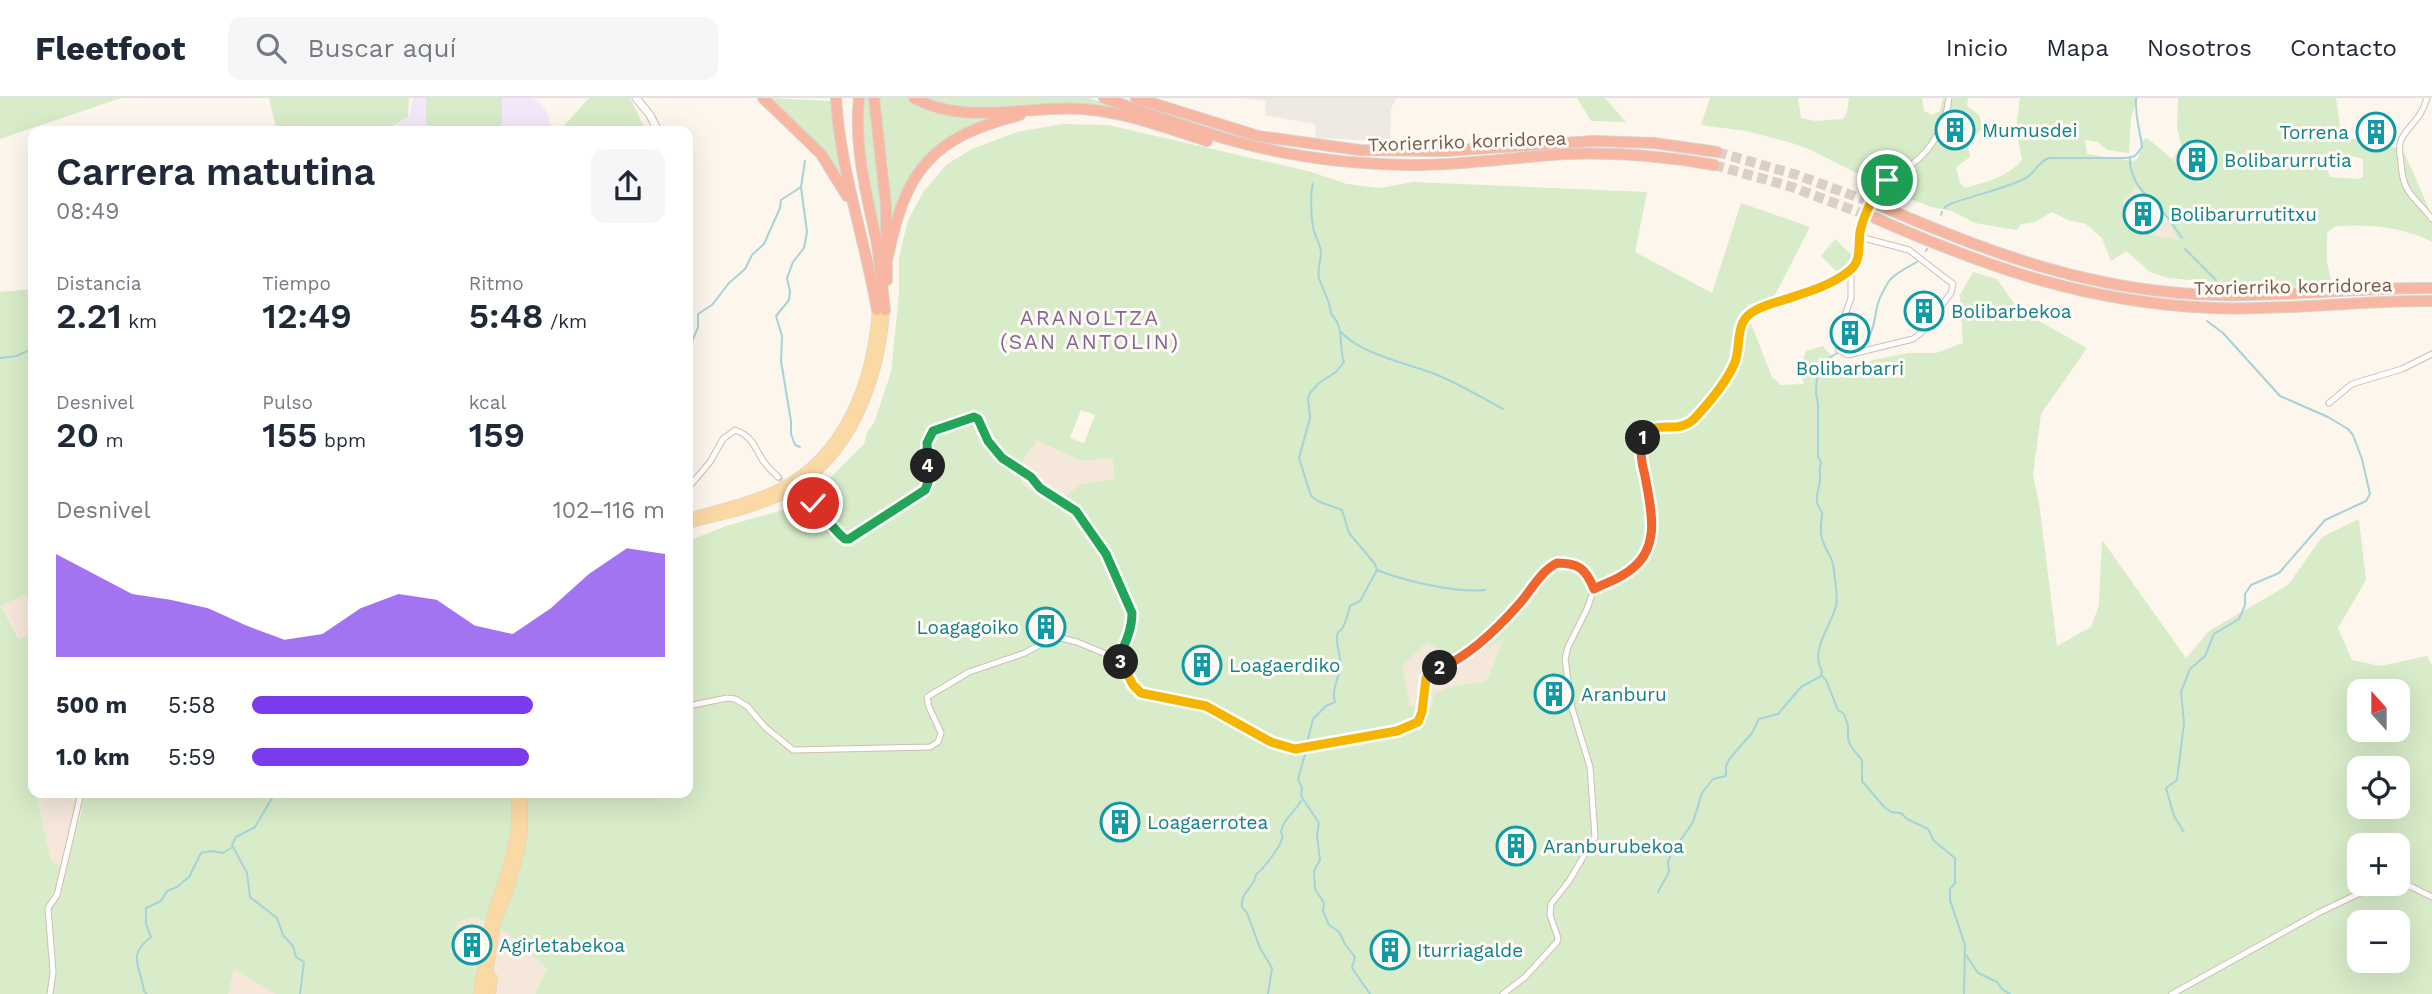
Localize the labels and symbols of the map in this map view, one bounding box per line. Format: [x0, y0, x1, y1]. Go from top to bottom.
building icon: Mumusdei [1934, 109, 1976, 151]
building icon: Torrena [2355, 111, 2397, 153]
place label: Mumusdei [1982, 119, 2078, 142]
place label: Torrena [2280, 121, 2349, 144]
street label: Txorierriko korridorea [1367, 127, 1567, 156]
building icon: Bolibarurrutia [2176, 139, 2218, 181]
place label: Bolibarurrutia [2224, 149, 2352, 172]
pin [1857, 150, 1917, 210]
building icon: Bolibarurrutitxu [2122, 193, 2164, 235]
place label: Bolibarurrutitxu [2170, 203, 2317, 226]
street label: Txorierriko korridorea [2193, 273, 2393, 300]
building icon: Bolibarbekoa [1903, 290, 1945, 332]
place label: Bolibarbekoa [1951, 300, 2072, 323]
district label: ARANOLTZA (SAN ANTOLIN) [1000, 305, 1180, 354]
building icon: Bolibarbarri [1829, 312, 1871, 354]
place label: Bolibarbarri [1796, 357, 1904, 380]
pin: 1 [1626, 420, 1660, 456]
pin: 4 [911, 448, 946, 484]
pin [783, 473, 843, 533]
building icon: Loagagoiko [1025, 606, 1067, 648]
place label: Loagagoiko [917, 616, 1019, 639]
pin: 3 [1104, 644, 1138, 680]
building icon: Loagaerdiko [1181, 644, 1223, 686]
pin: 2 [1422, 650, 1458, 686]
place label: Loagaerdiko [1229, 654, 1340, 677]
building icon: Aranburu [1533, 673, 1575, 715]
north arrow [2347, 679, 2410, 742]
place label: Aranburu [1581, 683, 1667, 706]
building icon: Loagaerrotea [1099, 801, 1141, 843]
place label: Loagaerrotea [1147, 811, 1268, 834]
building icon: Aranburubekoa [1495, 825, 1537, 867]
place label: Aranburubekoa [1543, 835, 1684, 858]
building icon: Agirletabekoa [451, 924, 493, 966]
building icon: Iturriagalde [1369, 929, 1411, 971]
place label: Agirletabekoa [499, 934, 625, 957]
place label: Iturriagalde [1417, 939, 1523, 962]

